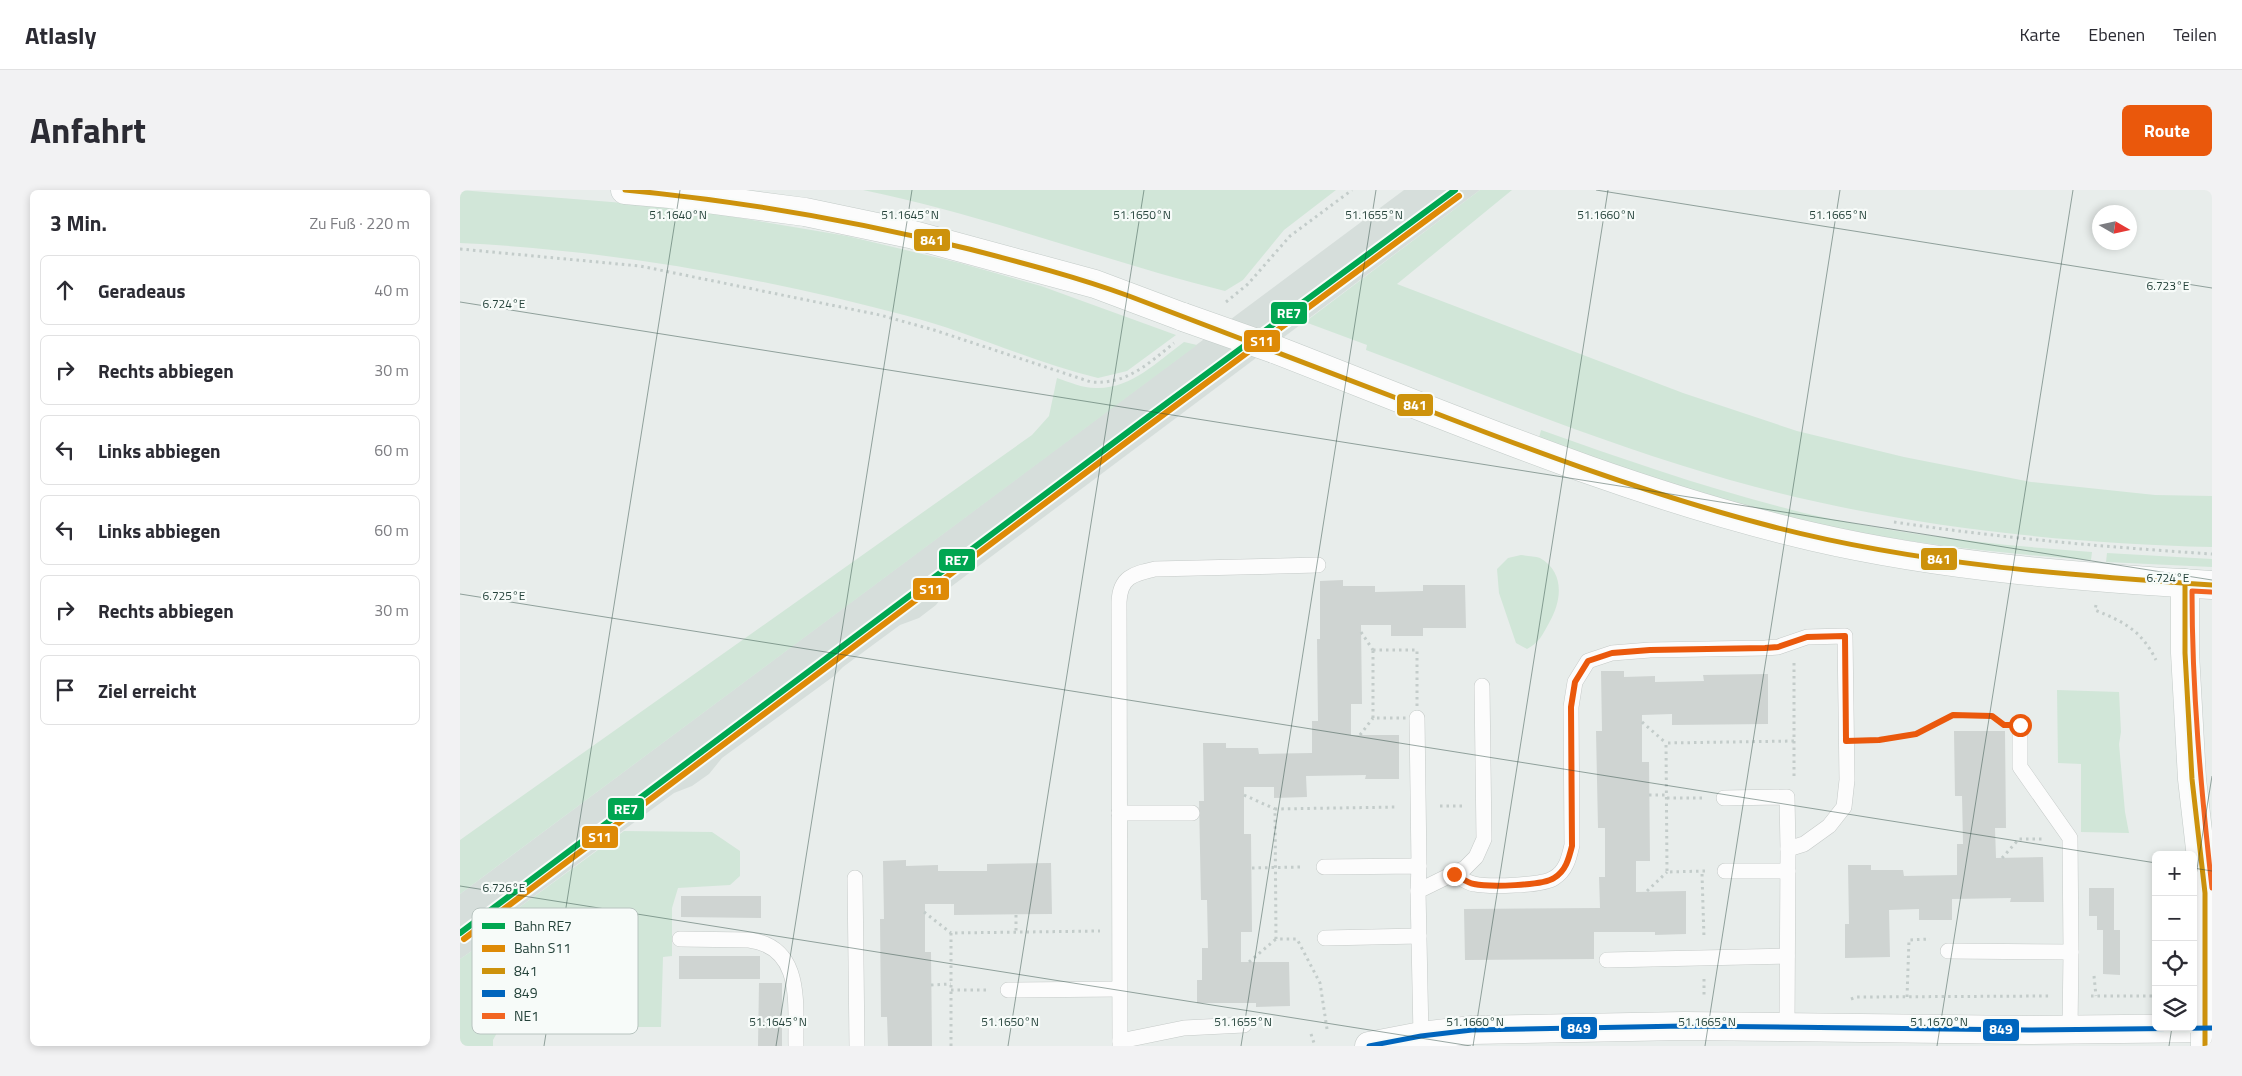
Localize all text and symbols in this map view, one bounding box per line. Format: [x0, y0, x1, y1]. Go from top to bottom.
text: Atlasly [25, 17, 96, 53]
text: Karte [2019, 21, 2060, 48]
text: Ebenen [2088, 21, 2145, 48]
text: Teilen [2173, 21, 2217, 48]
text: Anfahrt [30, 103, 146, 157]
button: Route [2122, 105, 2212, 156]
text: 51.1640°N [649, 205, 707, 224]
text: 51.1645°N [881, 205, 939, 224]
text: 51.1650°N [1113, 205, 1171, 224]
text: 51.1655°N [1345, 205, 1403, 224]
text: 51.1660°N [1577, 205, 1635, 224]
text: 51.1665°N [1809, 205, 1867, 224]
north arrow [2092, 205, 2137, 250]
text: 3 Min. [50, 207, 107, 239]
text: Zu Fuß · 220 m [309, 211, 410, 235]
line badge: 841 [913, 228, 951, 252]
text: 841 [920, 229, 944, 250]
icon: ahead [51, 276, 79, 304]
text: Geradeaus [98, 276, 185, 305]
text: 6.723°E [2147, 276, 2190, 295]
text: 40 m [374, 278, 409, 302]
text: 6.724°E [483, 294, 526, 313]
line badge: RE7 [1270, 301, 1308, 325]
text: RE7 [1277, 302, 1301, 323]
line badge: S11 [1243, 329, 1281, 353]
text: S11 [1250, 330, 1274, 351]
icon: right [51, 356, 79, 384]
text: Rechts abbiegen [98, 356, 234, 385]
text: 30 m [374, 358, 409, 382]
line badge: 841 [1396, 393, 1434, 417]
text: 841 [1403, 394, 1427, 415]
icon: left [51, 436, 79, 464]
text: Links abbiegen [98, 436, 221, 465]
text: 60 m [374, 438, 409, 462]
icon: left [51, 516, 79, 544]
text: Links abbiegen [98, 516, 221, 545]
text: 60 m [374, 518, 409, 542]
line badge: 841 [1920, 547, 1958, 571]
line badge: RE7 [938, 548, 976, 572]
text: 841 [1927, 548, 1951, 569]
text: RE7 [945, 549, 969, 570]
text: 6.724°E [2147, 568, 2190, 587]
line badge: S11 [912, 577, 950, 601]
text: S11 [919, 578, 943, 599]
text: 6.725°E [483, 586, 526, 605]
icon: right [51, 596, 79, 624]
text: Rechts abbiegen [98, 596, 234, 625]
text: 30 m [374, 598, 409, 622]
icon: arrive [51, 676, 79, 704]
text: Ziel erreicht [98, 676, 196, 705]
route start [2009, 714, 2032, 737]
line badge: RE7 [607, 797, 645, 821]
text: RE7 [614, 798, 638, 819]
line badge: S11 [581, 825, 619, 849]
text: S11 [588, 826, 612, 847]
map controls [2152, 851, 2197, 1031]
button: + [2152, 851, 2197, 896]
route end [1443, 863, 1466, 886]
text: 6.726°E [483, 878, 526, 897]
button: − [2152, 896, 2197, 941]
legend [472, 908, 638, 1034]
text: Bahn RE7 [514, 915, 572, 936]
text: Bahn S11 [514, 937, 571, 958]
button: locate [2152, 941, 2197, 986]
text: 841 [514, 960, 538, 981]
text: 849 [514, 982, 538, 1003]
button: layers [2152, 986, 2197, 1031]
text: NE1 [514, 1005, 539, 1026]
text: 51.1645°N [749, 1012, 807, 1031]
text: 51.1650°N [981, 1012, 1039, 1031]
text: 51.1655°N [1214, 1012, 1272, 1031]
text: 51.1660°N [1446, 1012, 1504, 1031]
text: 51.1665°N [1678, 1012, 1736, 1031]
text: 51.1670°N [1910, 1012, 1968, 1031]
line badge: 849 [1560, 1016, 1598, 1040]
text: 849 [1567, 1017, 1591, 1038]
line badge: 849 [1982, 1018, 2020, 1042]
text: 849 [1989, 1018, 2013, 1039]

